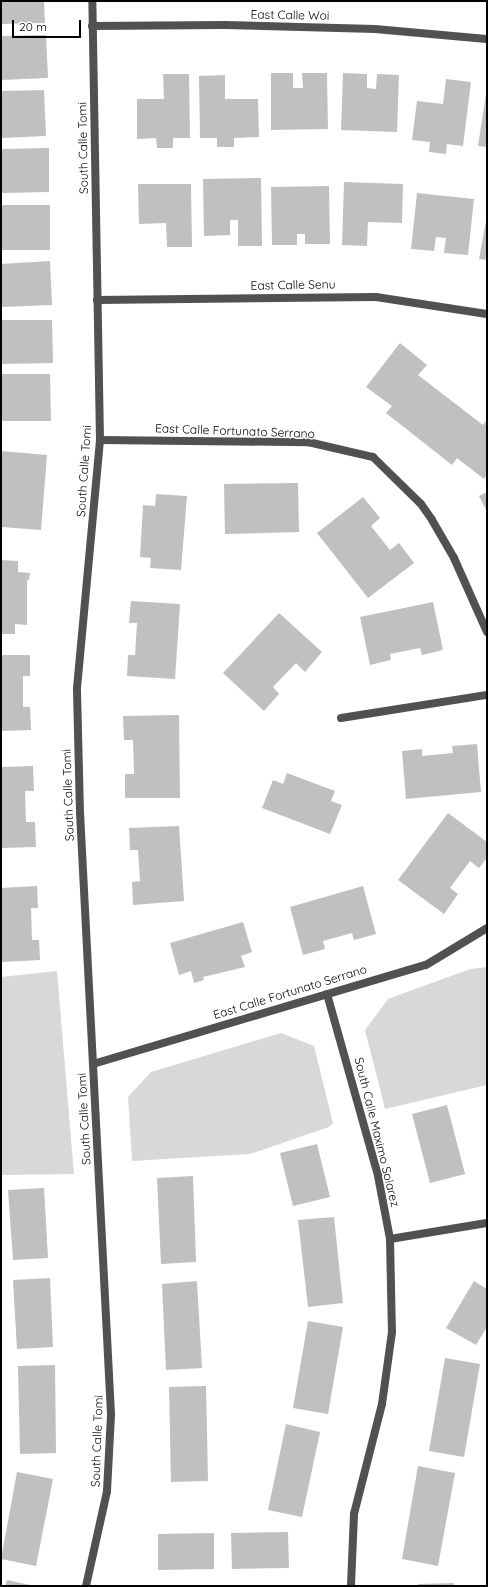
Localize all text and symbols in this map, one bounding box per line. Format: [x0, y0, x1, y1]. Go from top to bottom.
street label: East Calle Woi [250, 7, 330, 23]
scale bar [14, 12, 83, 38]
text: 20 m [19, 19, 47, 34]
street label: South Calle Tomi [75, 102, 91, 194]
street label: East Calle Senu [250, 277, 336, 293]
street label: East Calle Fortunato Serrano [155, 421, 315, 441]
street label: South Calle Tomi [74, 425, 94, 517]
street label: South Calle Tomi [59, 749, 77, 841]
street label: East Calle Fortunato Serrano [211, 962, 369, 1022]
street label: South Calle Maximo Solarez [351, 1056, 403, 1208]
street label: South Calle Tomi [74, 1073, 94, 1165]
street label: South Calle Tomi [88, 1395, 106, 1487]

